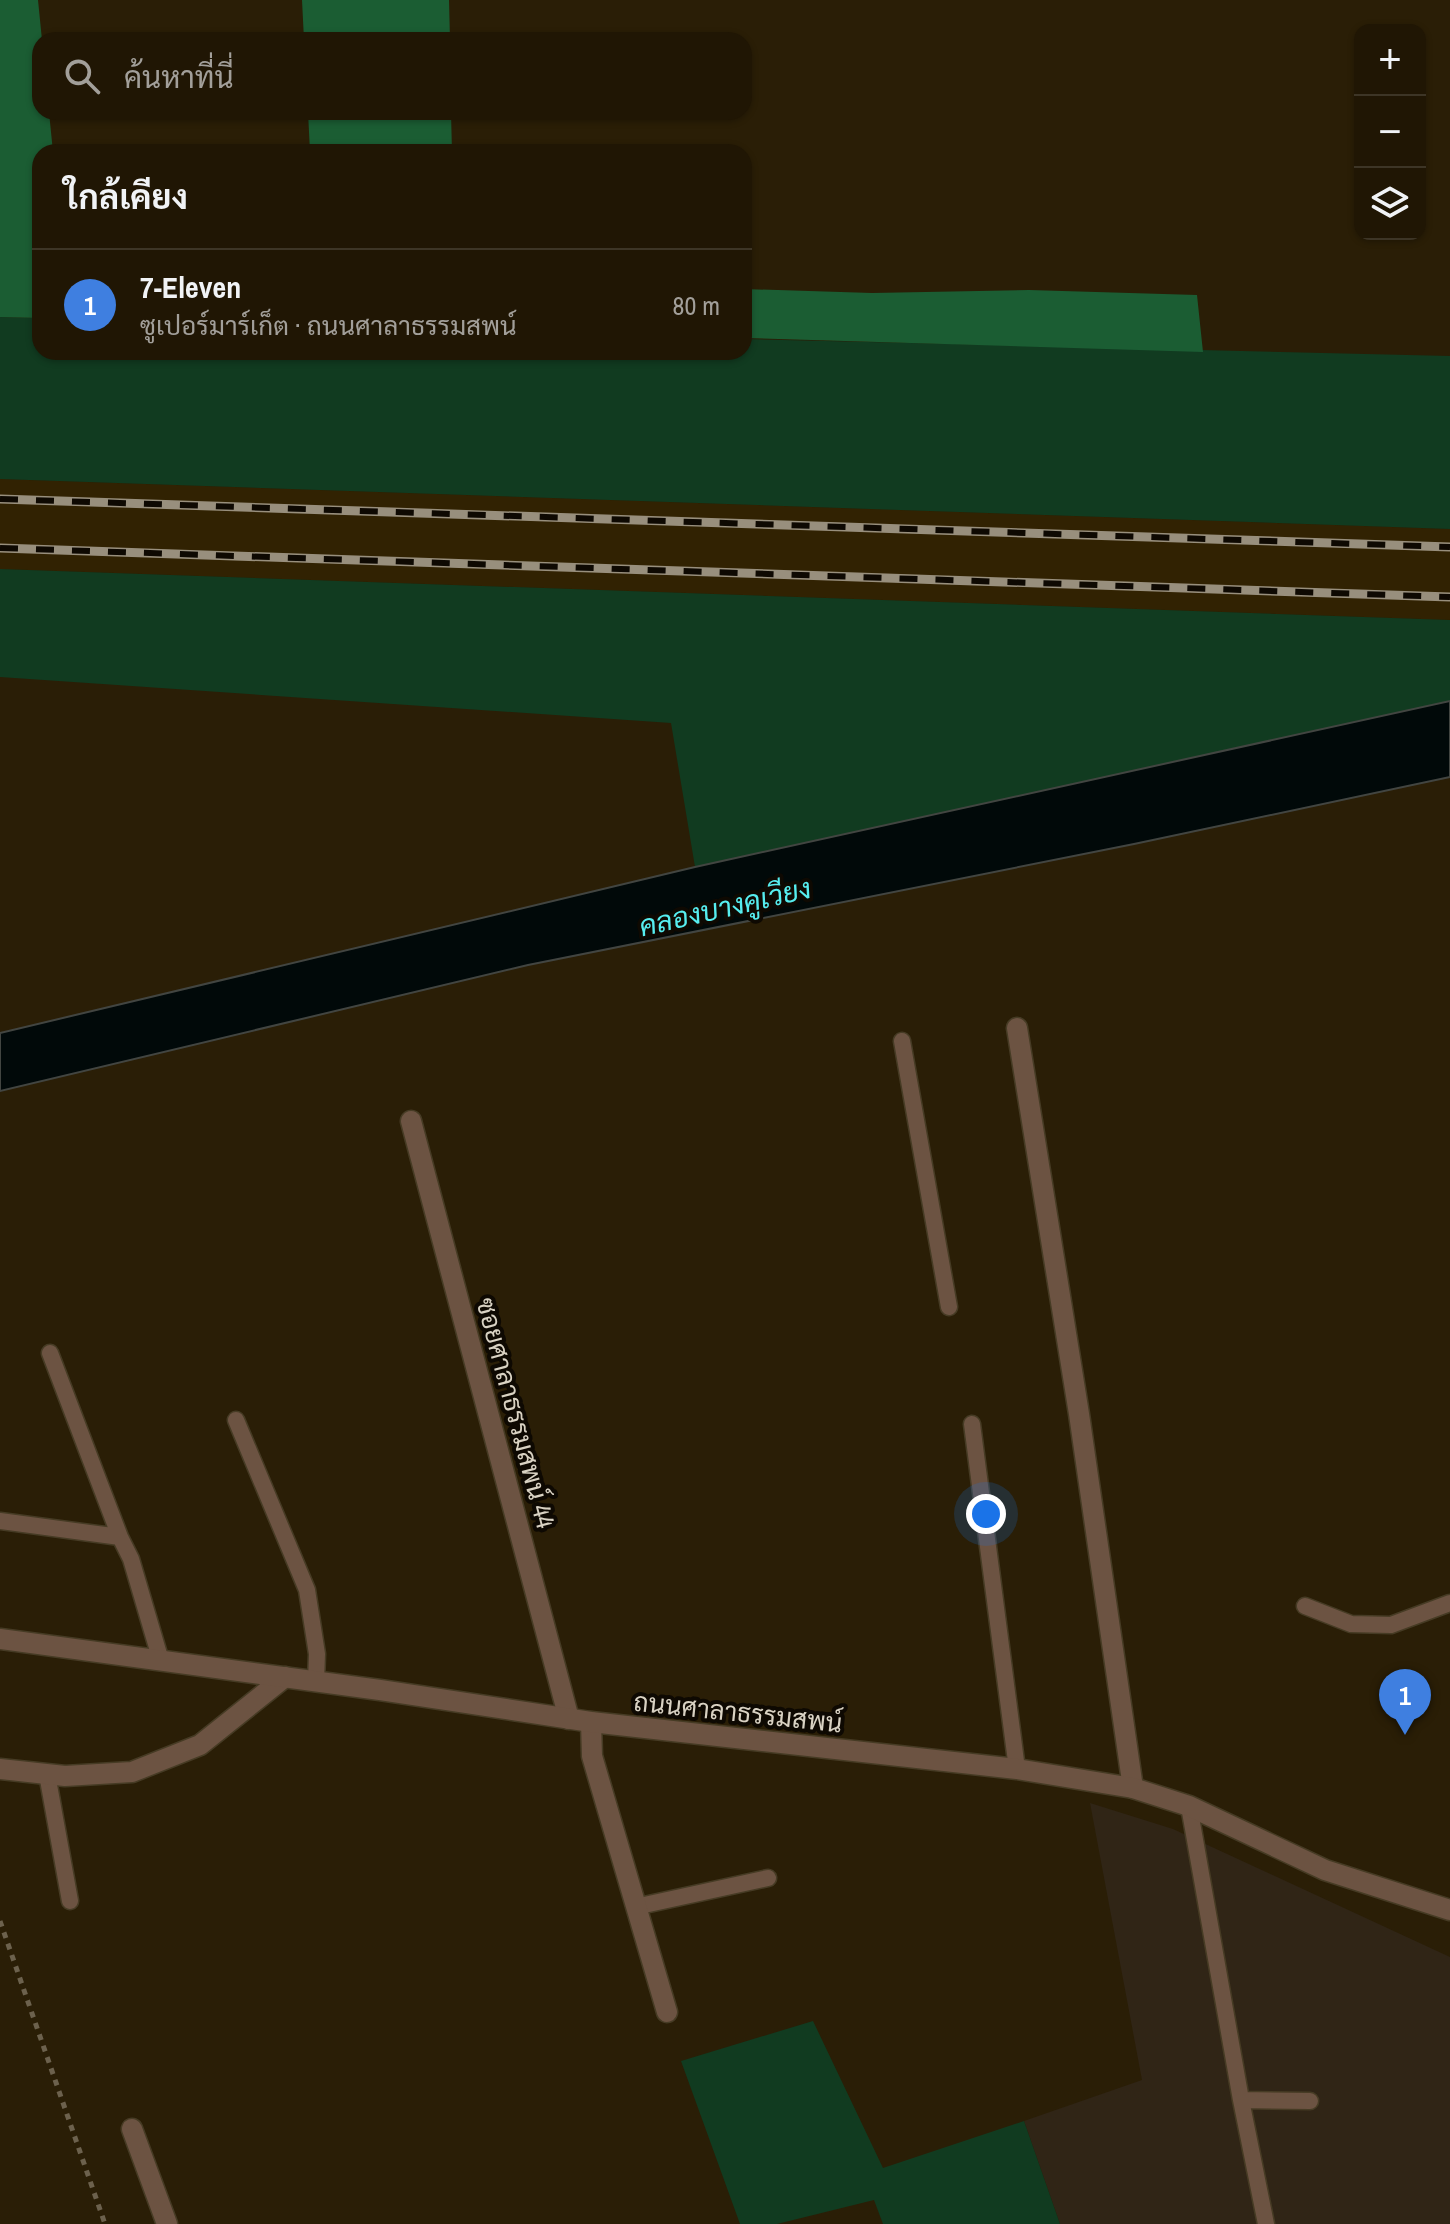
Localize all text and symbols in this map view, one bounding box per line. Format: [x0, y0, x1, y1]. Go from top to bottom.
map controls [1354, 24, 1426, 240]
button: + [1354, 24, 1426, 96]
search box [32, 32, 752, 120]
icon: search [60, 54, 104, 98]
text: ค้นหาที่นี่ [124, 57, 234, 97]
button: − [1354, 96, 1426, 168]
button: layers [1354, 168, 1426, 240]
text: ใกล้เคียง [64, 174, 188, 220]
text: 7-Eleven [140, 267, 241, 307]
text: 1 [84, 288, 96, 323]
text: 80 m [673, 288, 720, 323]
text: ซูเปอร์มาร์เก็ต · ถนนศาลาธรรมสพน์ [140, 308, 516, 343]
water label: คลองบางคูเวียง [635, 869, 815, 946]
street label: ซอยศาลาธรรมสพน์ 44 [468, 1294, 564, 1532]
your location [966, 1494, 1006, 1534]
pin: 1 [1379, 1669, 1431, 1735]
street label: ถนนศาลาธรรมสพน์ [632, 1684, 844, 1740]

